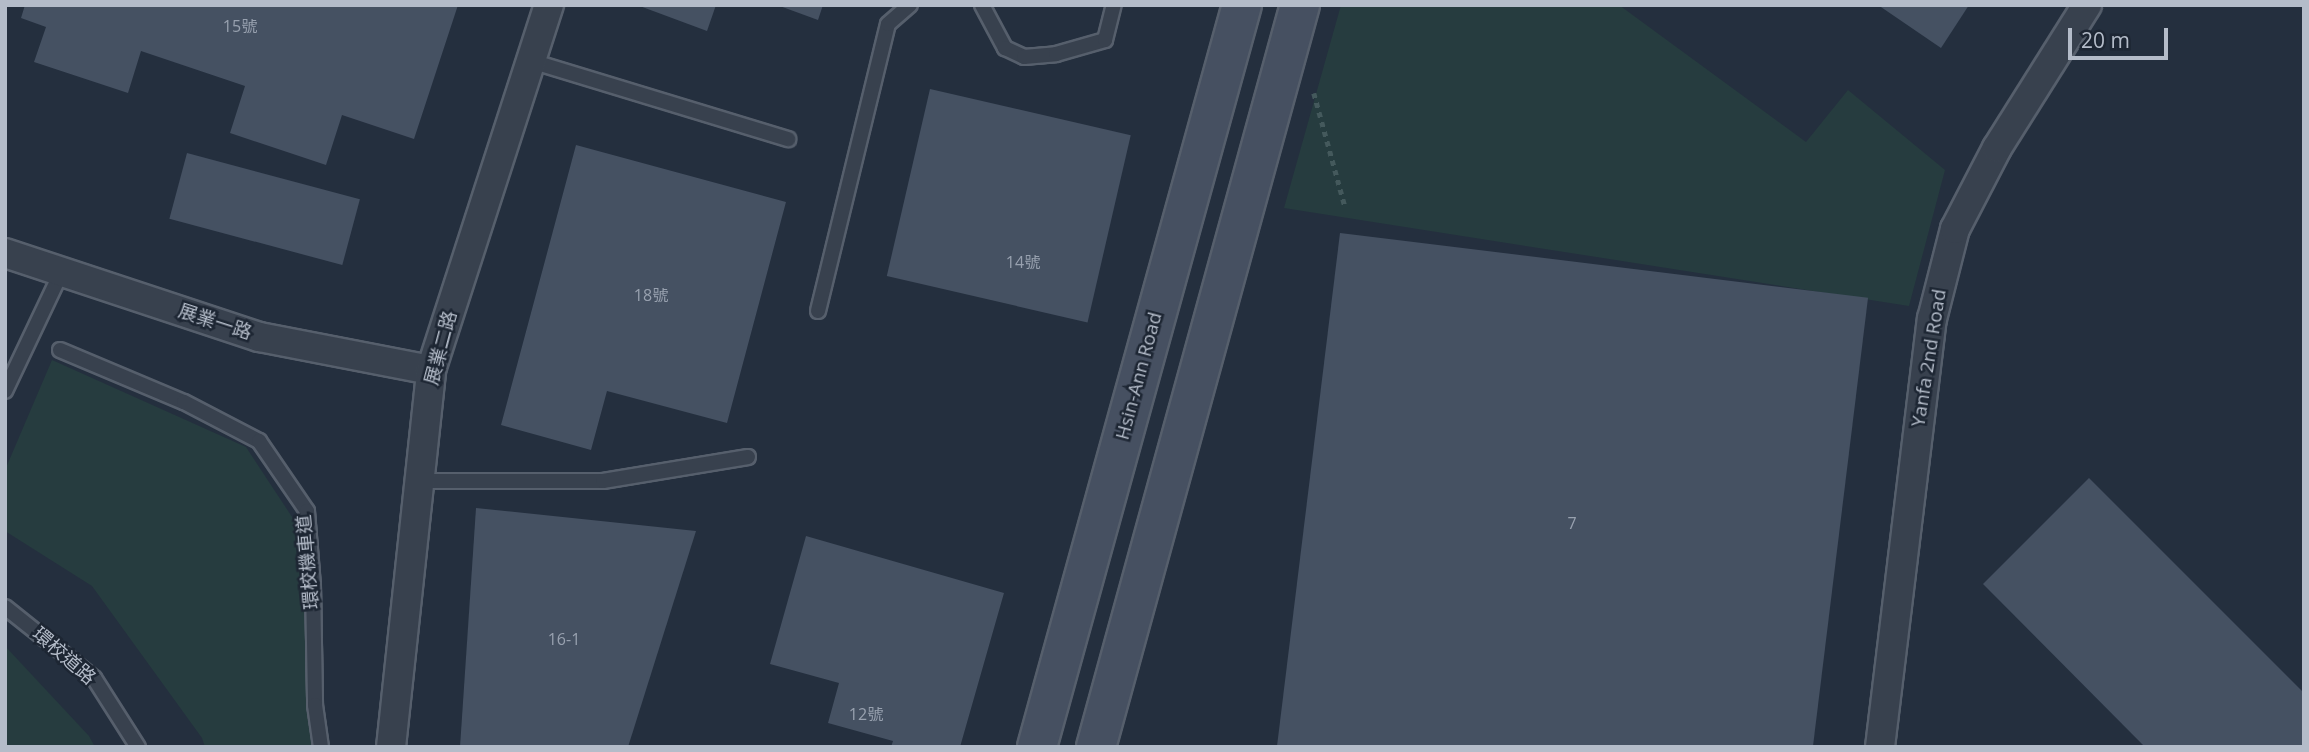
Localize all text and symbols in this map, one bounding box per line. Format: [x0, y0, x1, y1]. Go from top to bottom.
scale bar [2071, 14, 2171, 58]
house number: 15號 [223, 16, 257, 36]
text: 20 m [2081, 26, 2130, 54]
house number: 14號 [1006, 252, 1040, 272]
house number: 18號 [634, 285, 668, 305]
street label: Yanfa 2nd Road [1907, 288, 1951, 428]
street label: 展業一路 [175, 299, 255, 345]
street label: 展業二路 [420, 308, 462, 388]
street label: Hsin-Ann Road [1111, 310, 1167, 442]
house number: 7 [1567, 513, 1577, 533]
street label: 環校機車道 [293, 514, 323, 610]
street label: 環校道路 [28, 622, 100, 690]
house number: 16-1 [548, 629, 580, 649]
house number: 12號 [849, 704, 883, 724]

